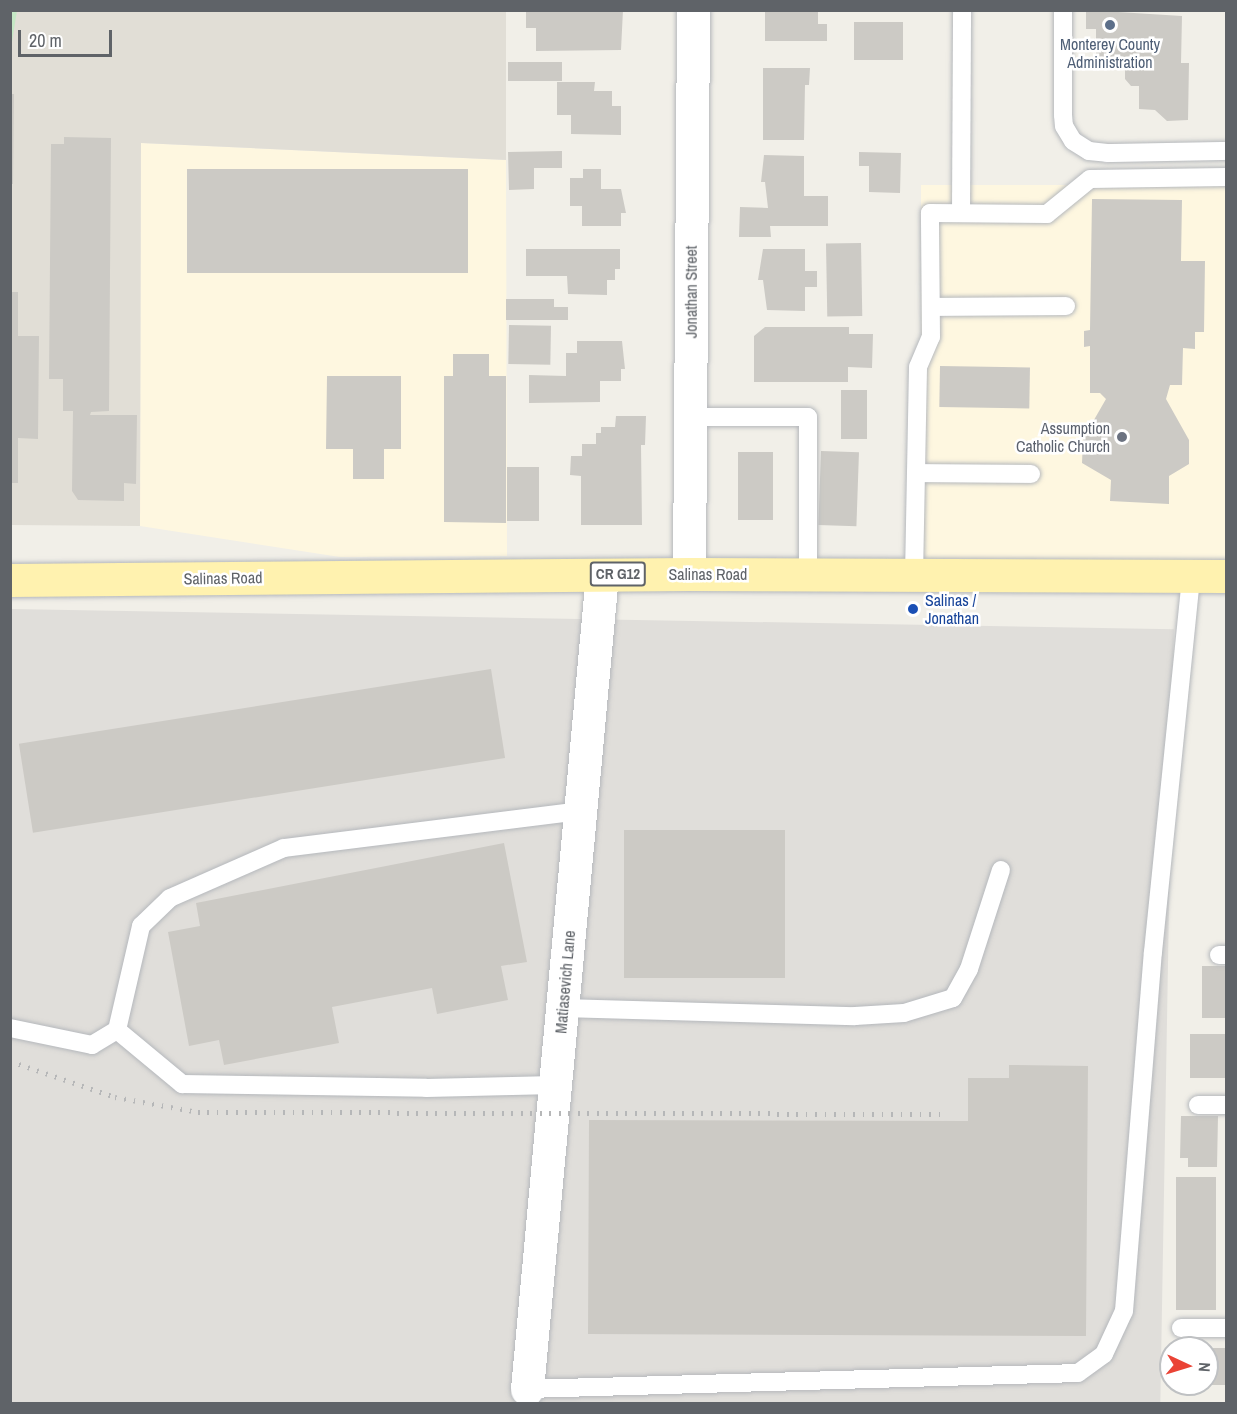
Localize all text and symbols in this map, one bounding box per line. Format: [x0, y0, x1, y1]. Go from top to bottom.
scale bar [21, 18, 116, 56]
marker: Monterey County Administration [1103, 18, 1117, 32]
text: 20 m [29, 28, 62, 53]
place label: Monterey County Administration [1060, 34, 1160, 72]
street label: Jonathan Street [681, 246, 701, 338]
place label: Assumption Catholic Church [1016, 418, 1110, 456]
marker: Assumption Catholic Church [1115, 430, 1129, 444]
road number: CR G12 [590, 562, 646, 586]
street label: Salinas Road [669, 564, 747, 584]
street label: Salinas Road [183, 568, 263, 588]
place label: Salinas / Jonathan [925, 590, 979, 628]
marker: Salinas / Jonathan [906, 602, 920, 616]
street label: Matiasevich Lane [551, 930, 579, 1034]
north arrow [1159, 1336, 1219, 1396]
text: N [1194, 1362, 1216, 1373]

